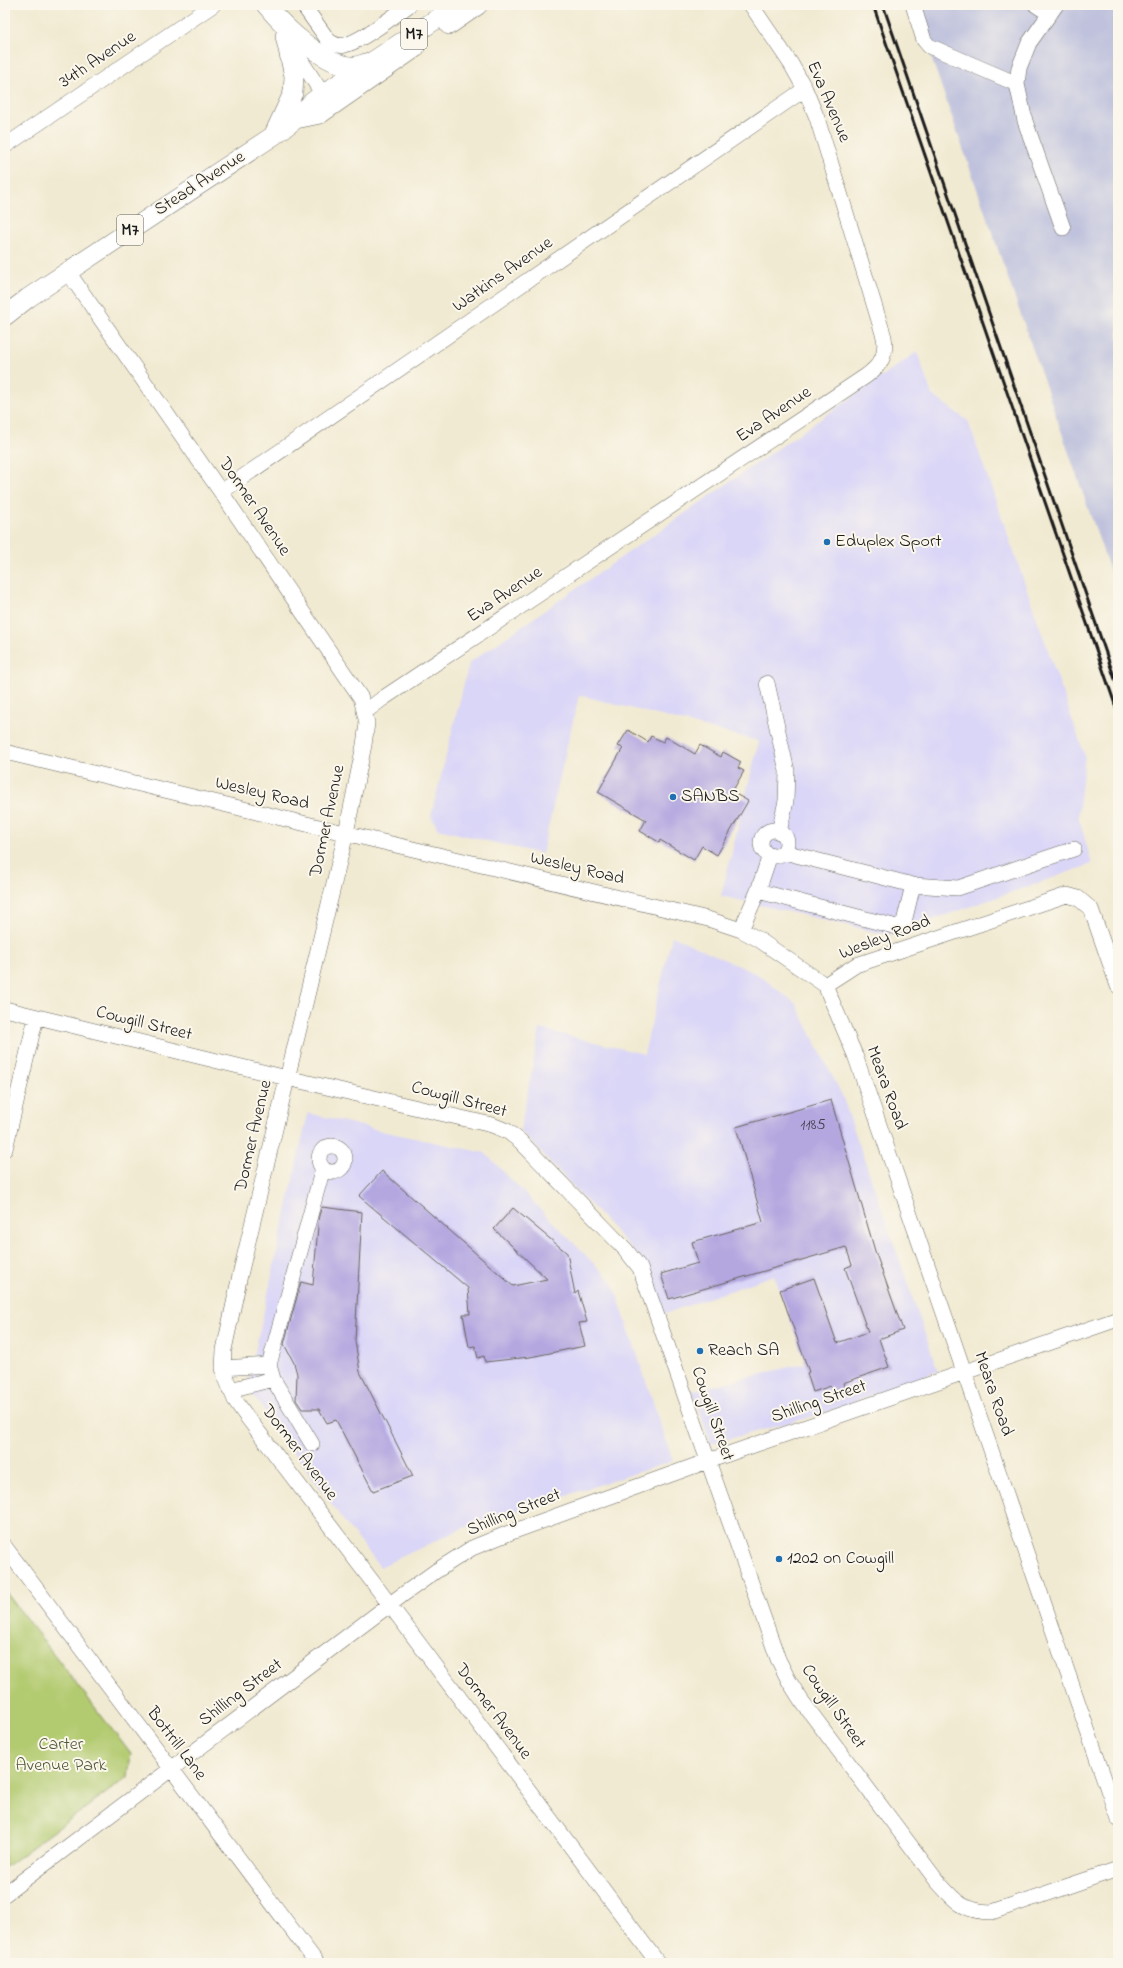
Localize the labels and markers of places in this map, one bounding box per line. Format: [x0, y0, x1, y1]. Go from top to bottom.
place label: Eduplex Sport [835, 529, 942, 555]
marker: Eduplex Sport [822, 537, 832, 547]
place label: SANBS [681, 784, 739, 810]
marker: SANBS [668, 792, 678, 802]
place label: Reach SA [708, 1338, 779, 1364]
marker: Reach SA [695, 1346, 705, 1356]
place label: 1202 on Cowgill [787, 1546, 894, 1573]
marker: 1202 on Cowgill [774, 1554, 784, 1564]

